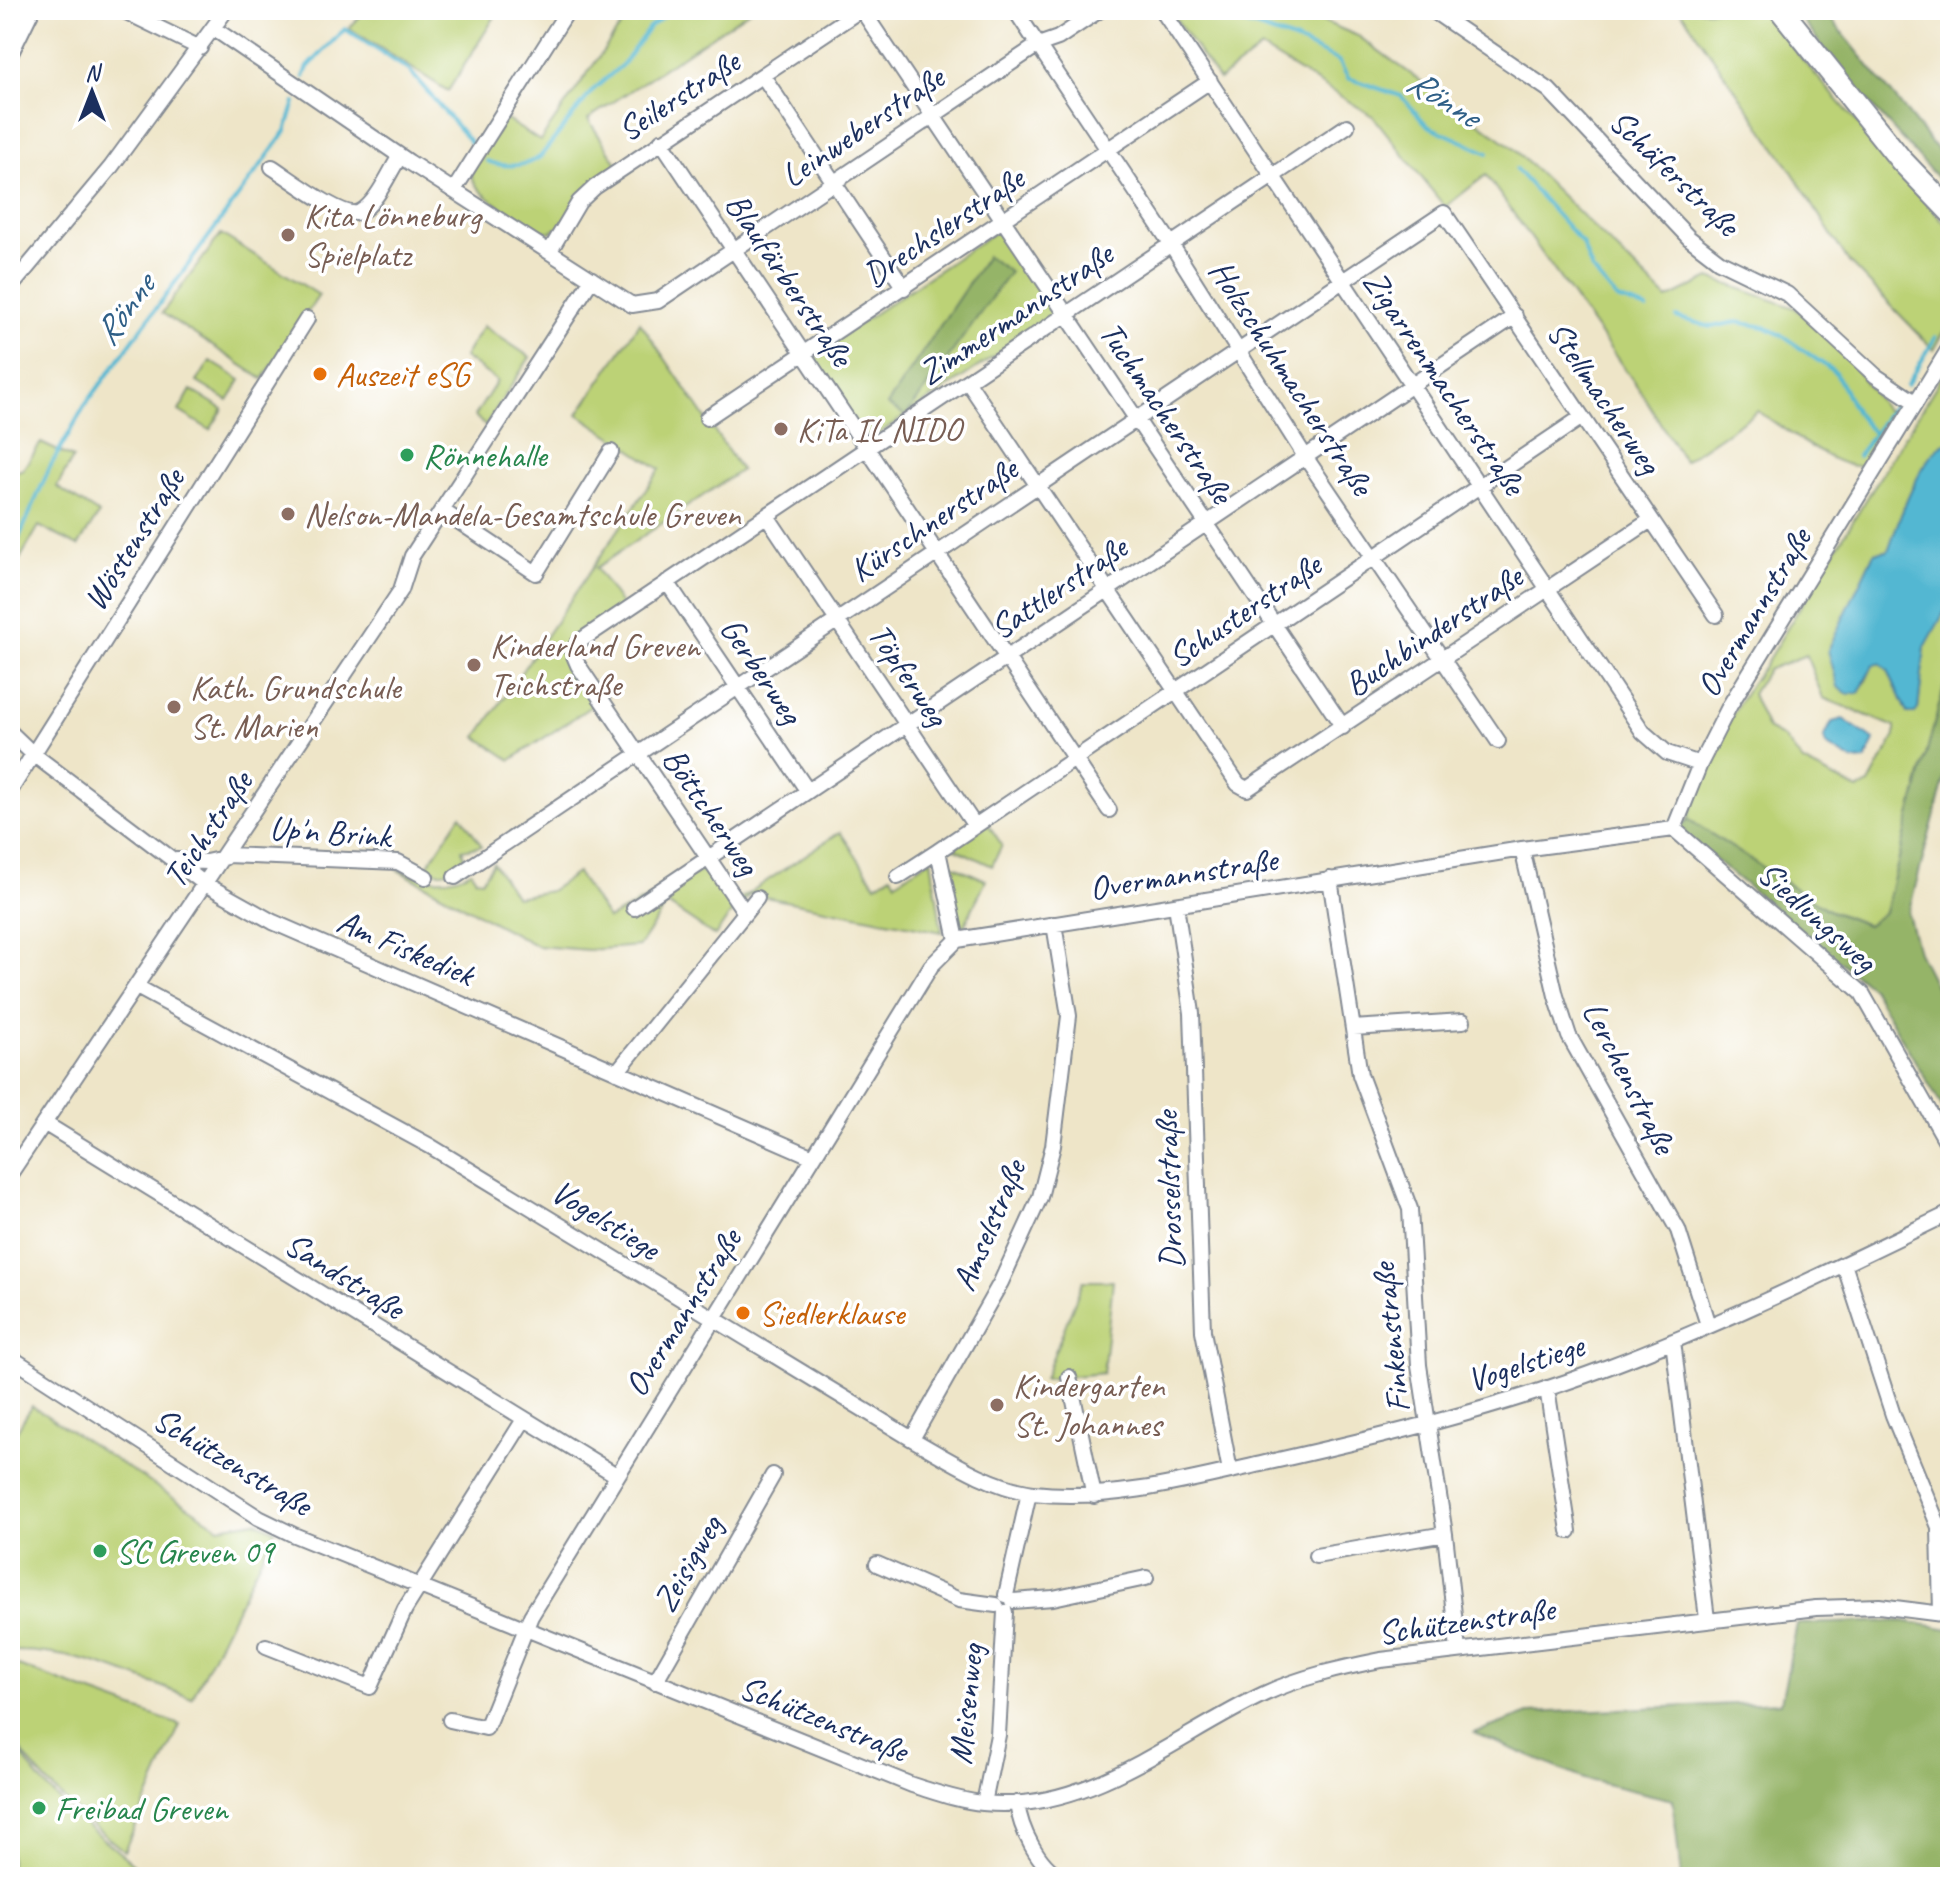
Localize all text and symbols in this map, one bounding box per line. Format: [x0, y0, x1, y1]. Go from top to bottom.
street label: Seilerstraße [609, 39, 750, 151]
north arrow [52, 52, 132, 132]
street label: Leinweberstraße [773, 55, 954, 197]
water label: Rönne [1399, 58, 1492, 140]
text: N [85, 59, 102, 87]
street label: Schäferstraße [1600, 100, 1751, 247]
street label: Drechslerstraße [855, 155, 1034, 296]
street label: Blaufärberstraße [716, 185, 865, 376]
place label: Kita Lönneburg Spielplatz [304, 194, 483, 276]
marker: Kita Lönneburg Spielplatz [279, 226, 297, 244]
street label: Zimmermannstraße [910, 231, 1123, 394]
street label: Holzschuhmacherstraße [1200, 252, 1385, 505]
water label: Rönne [83, 261, 168, 354]
street label: Zigarrenmacherstraße [1354, 262, 1537, 505]
street label: Tuchmacherstraße [1090, 313, 1245, 514]
street label: Stellmacherweg [1538, 313, 1672, 483]
place label: Auszeit eSG [336, 353, 472, 396]
marker: Auszeit eSG [311, 365, 329, 383]
place label: KiTa IL NIDO [797, 408, 964, 451]
marker: KiTa IL NIDO [772, 420, 790, 438]
place label: Rönnehalle [423, 434, 548, 477]
marker: Rönnehalle [398, 446, 416, 464]
street label: Kürschnerstraße [841, 446, 1028, 591]
street label: Wöstenstraße [73, 458, 195, 618]
place label: Nelson-Mandela-Gesamtschule Greven [304, 493, 742, 536]
marker: Nelson-Mandela-Gesamtschule Greven [279, 505, 297, 523]
street label: Overmannstraße [1686, 518, 1822, 704]
street label: Sattlerstraße [982, 524, 1137, 649]
street label: Schusterstraße [1159, 542, 1332, 677]
street label: Buchbinderstraße [1336, 554, 1533, 706]
street label: Gerberweg [711, 609, 814, 734]
street label: Töpferweg [859, 615, 960, 736]
place label: Kinderland Greven Teichstraße [490, 624, 701, 706]
marker: Kinderland Greven Teichstraße [465, 656, 483, 674]
place label: Kath. Grundschule St. Marien [190, 666, 402, 748]
marker: Kath. Grundschule St. Marien [165, 698, 183, 716]
street label: Böttcherweg [653, 739, 771, 885]
street label: Teichstraße [153, 760, 264, 896]
street label: Up'n Brink [268, 806, 394, 857]
street label: Overmannstraße [1086, 837, 1283, 910]
street label: Siedlungsweg [1749, 852, 1888, 982]
street label: Am Fiskediek [331, 899, 483, 997]
street label: Lerchenstraße [1573, 994, 1688, 1163]
street label: Drosselstraße [1144, 1107, 1193, 1270]
street label: Amselstraße [942, 1151, 1036, 1297]
street label: Vogelstiege [544, 1169, 670, 1270]
street label: Overmannstraße [614, 1218, 752, 1404]
street label: Sandstraße [277, 1222, 415, 1330]
street label: Finkenstraße [1361, 1258, 1420, 1415]
place label: Siedlerklause [759, 1292, 906, 1335]
marker: Siedlerklause [734, 1304, 752, 1322]
street label: Vogelstiege [1461, 1323, 1591, 1401]
place label: Kindergarten St. Johannes [1013, 1364, 1166, 1446]
marker: Kindergarten St. Johannes [988, 1396, 1006, 1414]
street label: Schützenstraße [146, 1397, 322, 1527]
street label: Zeisigweg [643, 1506, 733, 1619]
place label: SC Greven 09 [116, 1530, 276, 1573]
marker: SC Greven 09 [91, 1542, 109, 1560]
street label: Schützenstraße [1375, 1586, 1560, 1654]
street label: Meisenweg [938, 1640, 993, 1766]
street label: Schützenstraße [733, 1665, 917, 1773]
place label: Freibad Greven [55, 1787, 229, 1830]
marker: Freibad Greven [30, 1799, 48, 1817]

